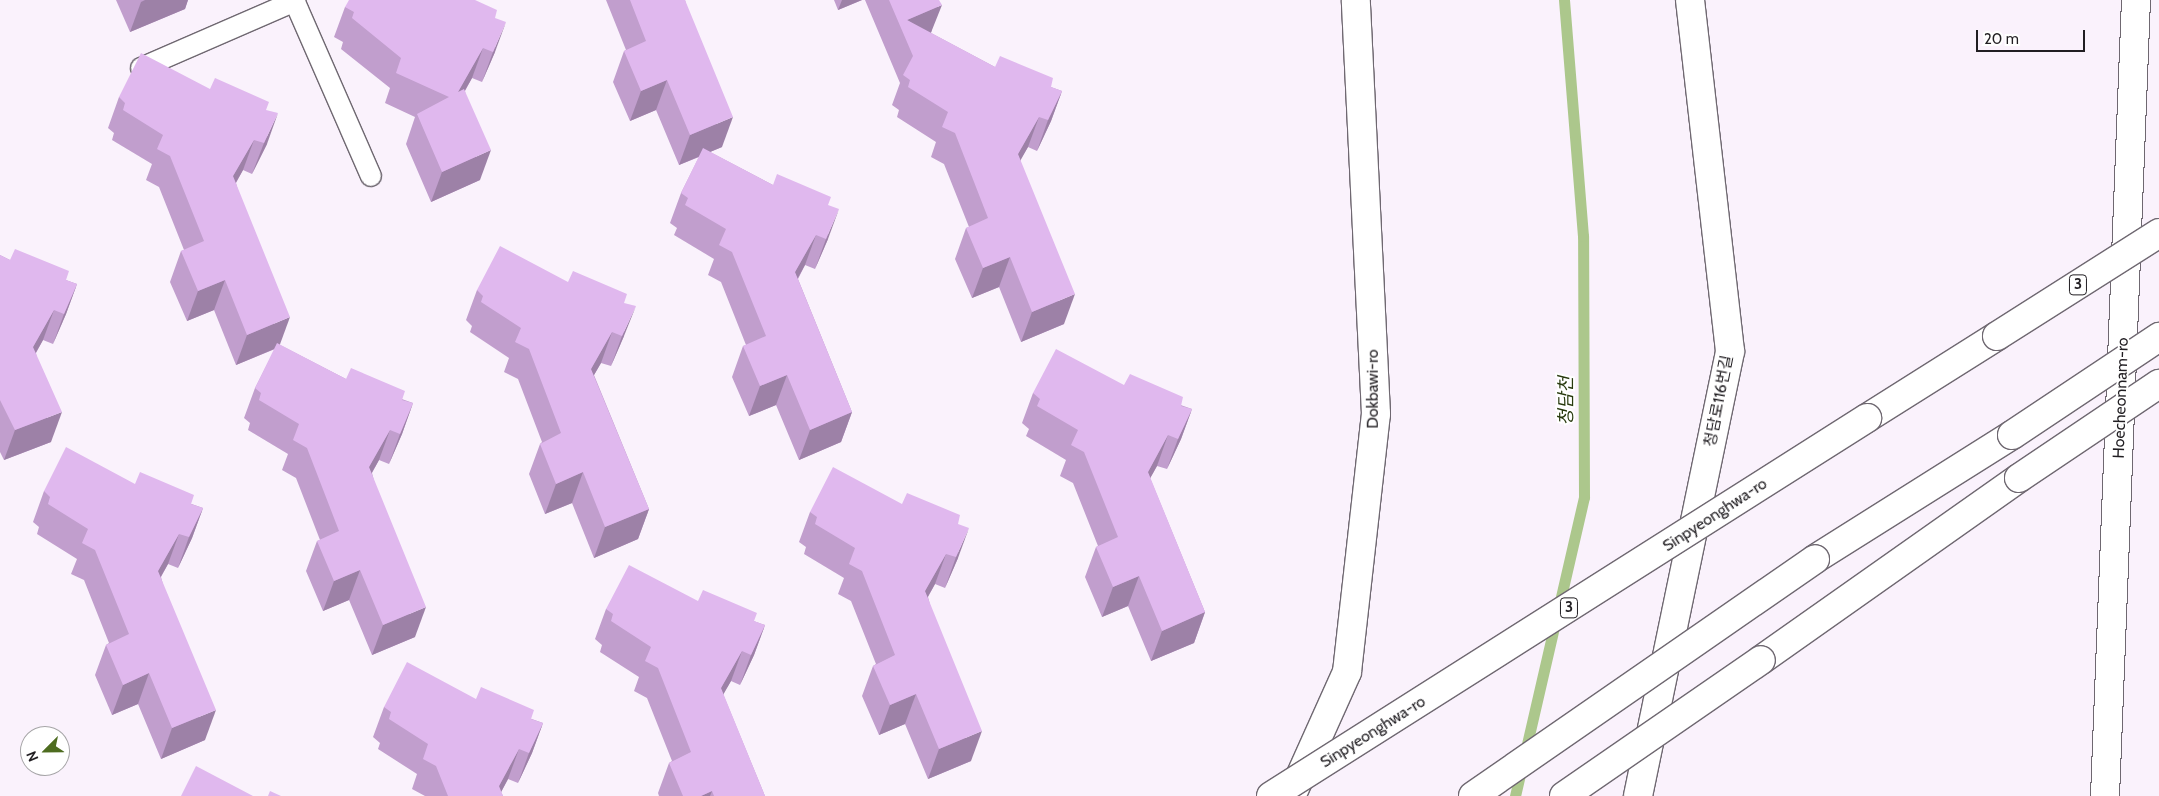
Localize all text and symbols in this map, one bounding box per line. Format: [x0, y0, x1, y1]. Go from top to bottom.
scale bar [1979, 20, 2088, 52]
text: 20 m [1984, 30, 2019, 48]
road number: 3 [2068, 272, 2088, 298]
street label: Hoecheonnam-ro [2109, 337, 2133, 459]
street label: Dokbawi-ro [1363, 349, 1383, 429]
street label: 청담로116번길 [1701, 353, 1737, 449]
water label: 청담천 [1555, 376, 1577, 426]
street label: Sinpyeonghwa-ro [1659, 474, 1771, 556]
road number: 3 [1559, 596, 1579, 620]
street label: Sinpyeonghwa-ro [1317, 692, 1429, 772]
north arrow [20, 726, 70, 776]
text: N [22, 748, 42, 765]

